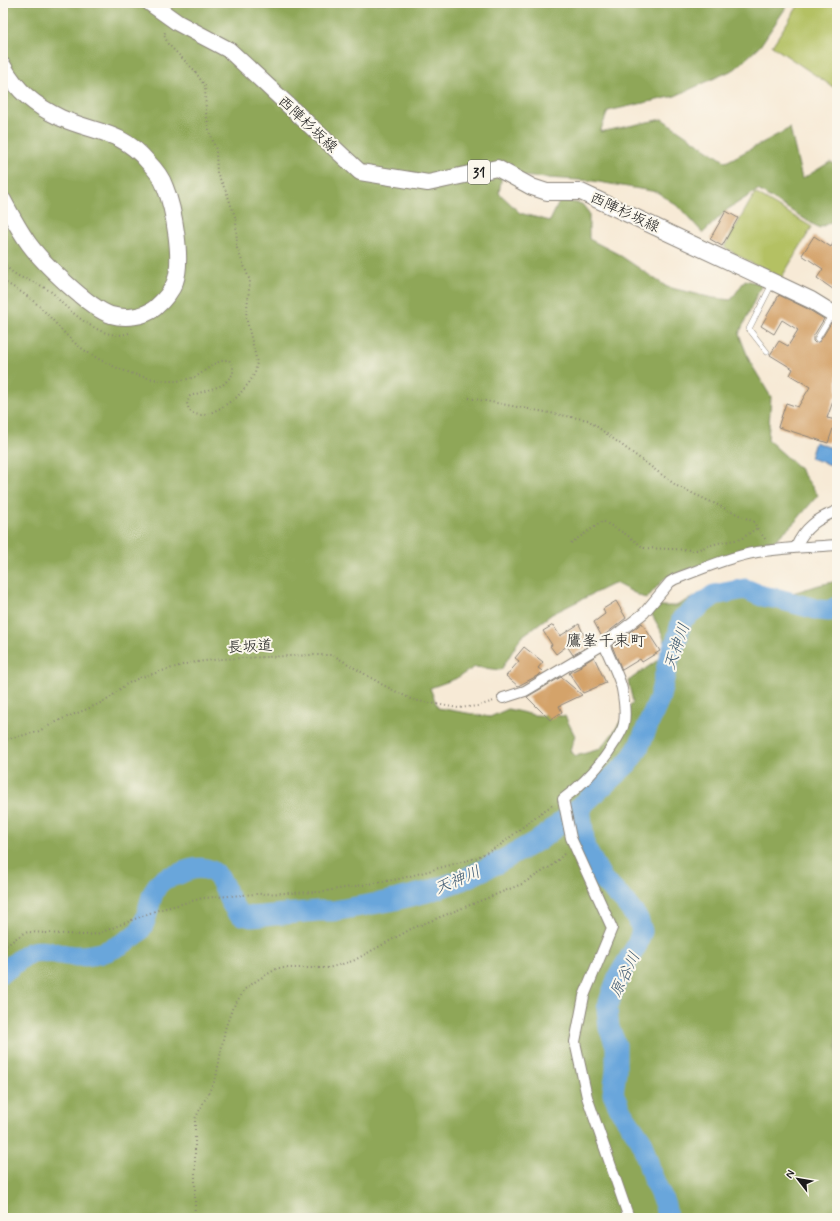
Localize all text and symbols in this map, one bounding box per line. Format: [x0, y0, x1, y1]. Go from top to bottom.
street label: 西陣杉坂線 [273, 92, 342, 158]
road number: 31 [468, 160, 490, 184]
street label: 西陣杉坂線 [586, 188, 663, 238]
water label: 天神川 [660, 620, 695, 673]
district label: 鷹峯千束町 [566, 631, 646, 652]
street label: 長坂道 [227, 636, 273, 658]
water label: 天神川 [431, 861, 484, 899]
water label: 原谷川 [605, 948, 645, 1001]
north arrow [778, 1159, 818, 1199]
text: N [782, 1168, 798, 1181]

